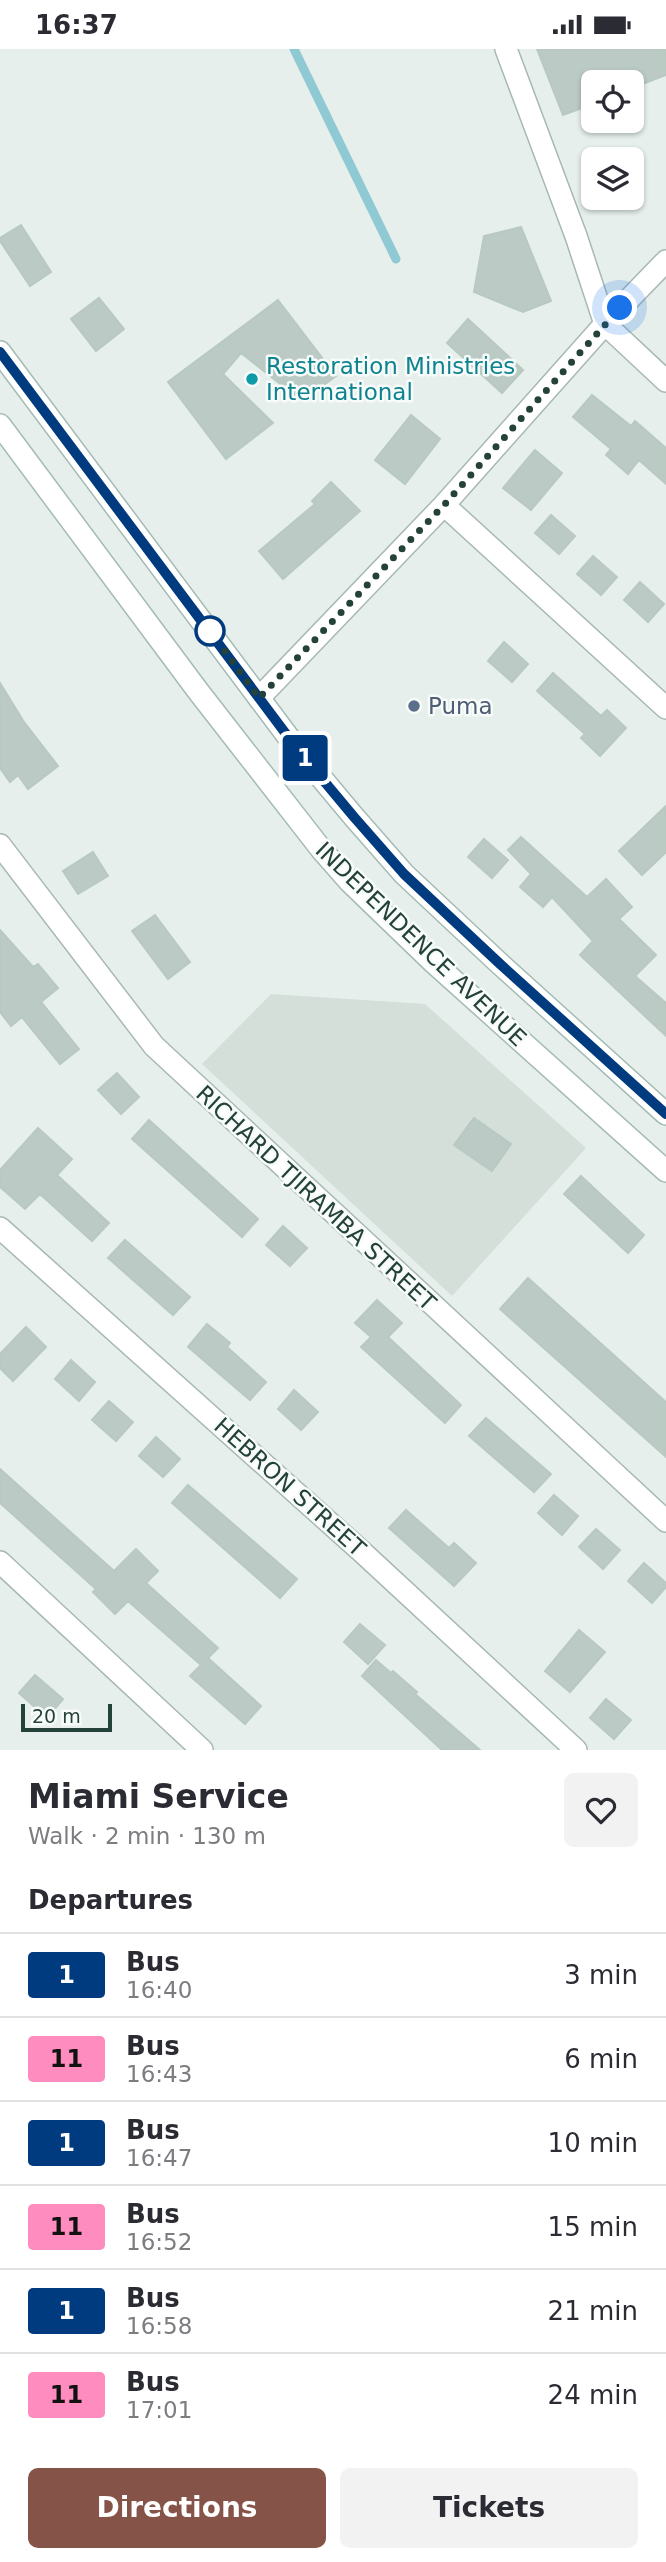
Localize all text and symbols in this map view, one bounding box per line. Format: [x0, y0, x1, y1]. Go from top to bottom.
text: 16:37 [35, 10, 118, 40]
map controls [581, 70, 644, 210]
button: locate [581, 70, 644, 133]
button: layers [581, 147, 644, 210]
your location [602, 290, 637, 325]
place label: Restoration Ministries International [266, 353, 515, 405]
marker: Restoration Ministries International [244, 371, 260, 387]
unlabelled marker [195, 616, 225, 646]
place label: Puma [428, 693, 493, 719]
marker: Puma [406, 698, 422, 714]
line badge: 1 [282, 735, 328, 781]
text: 1 [297, 744, 313, 772]
street label: INDEPENDENCE AVENUE [310, 837, 532, 1051]
street label: RICHARD TJIRAMBA STREET [191, 1080, 442, 1316]
street label: HEBRON STREET [209, 1412, 371, 1562]
scale bar [21, 1701, 112, 1733]
text: 20 m [32, 1705, 81, 1727]
button: heart [564, 1773, 638, 1847]
text: Miami Service [28, 1777, 289, 1816]
text: Walk · 2 min · 130 m [28, 1823, 266, 1849]
text: Departures [28, 1885, 193, 1915]
text: Bus [126, 1947, 180, 1977]
text: 3 min [564, 1960, 638, 1990]
text: 1 [58, 1961, 75, 1989]
text: 16:40 [126, 1977, 192, 2003]
text: Bus [126, 2031, 180, 2061]
text: 6 min [564, 2044, 638, 2074]
text: 11 [50, 2045, 83, 2073]
text: 16:43 [126, 2061, 192, 2087]
text: Bus [126, 2115, 180, 2145]
text: 10 min [548, 2128, 638, 2158]
text: 1 [58, 2129, 75, 2157]
text: 16:47 [126, 2145, 192, 2171]
text: Bus [126, 2199, 180, 2229]
text: 15 min [548, 2212, 638, 2242]
text: 11 [50, 2213, 83, 2241]
text: 16:52 [126, 2229, 192, 2255]
text: Bus [126, 2283, 180, 2313]
text: 21 min [548, 2296, 638, 2326]
text: 1 [58, 2297, 75, 2325]
text: 16:58 [126, 2313, 192, 2339]
text: Bus [126, 2367, 180, 2397]
text: 24 min [548, 2380, 638, 2410]
text: 11 [50, 2381, 83, 2409]
text: 17:01 [126, 2397, 192, 2423]
button: Directions [28, 2468, 326, 2548]
button: Tickets [340, 2468, 638, 2548]

